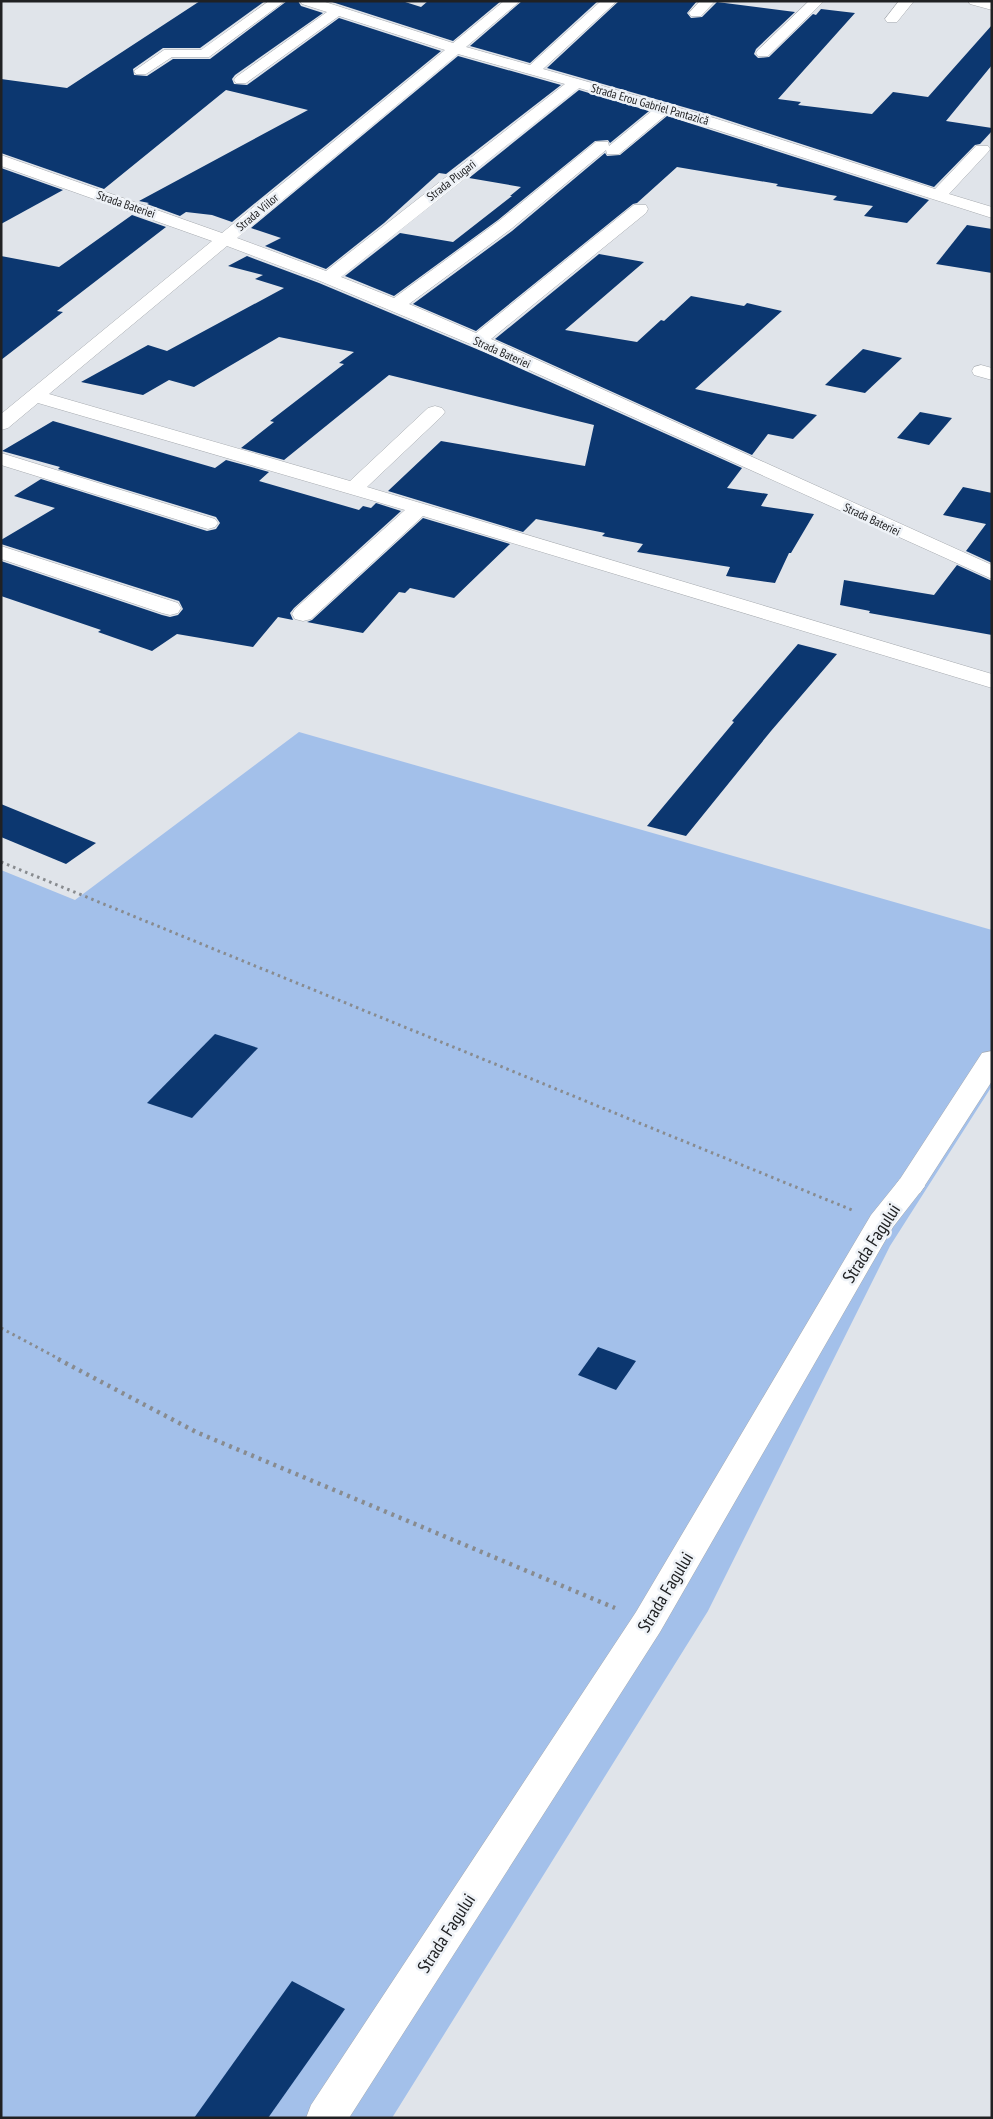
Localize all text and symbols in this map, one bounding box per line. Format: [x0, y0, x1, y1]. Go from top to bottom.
street label: Strada Erou Gabriel Pantazică [589, 80, 711, 128]
street label: Strada Plugari [423, 156, 479, 204]
street label: Strada Bateriei [95, 187, 157, 221]
street label: Strada Viilor [233, 189, 282, 234]
street label: Strada Bateriei [471, 333, 533, 371]
street label: Strada Bateriei [841, 499, 903, 539]
street label: Strada Fagului [837, 1199, 905, 1287]
street label: Strada Fagului [632, 1548, 698, 1636]
street label: Strada Fagului [412, 1889, 480, 1977]

